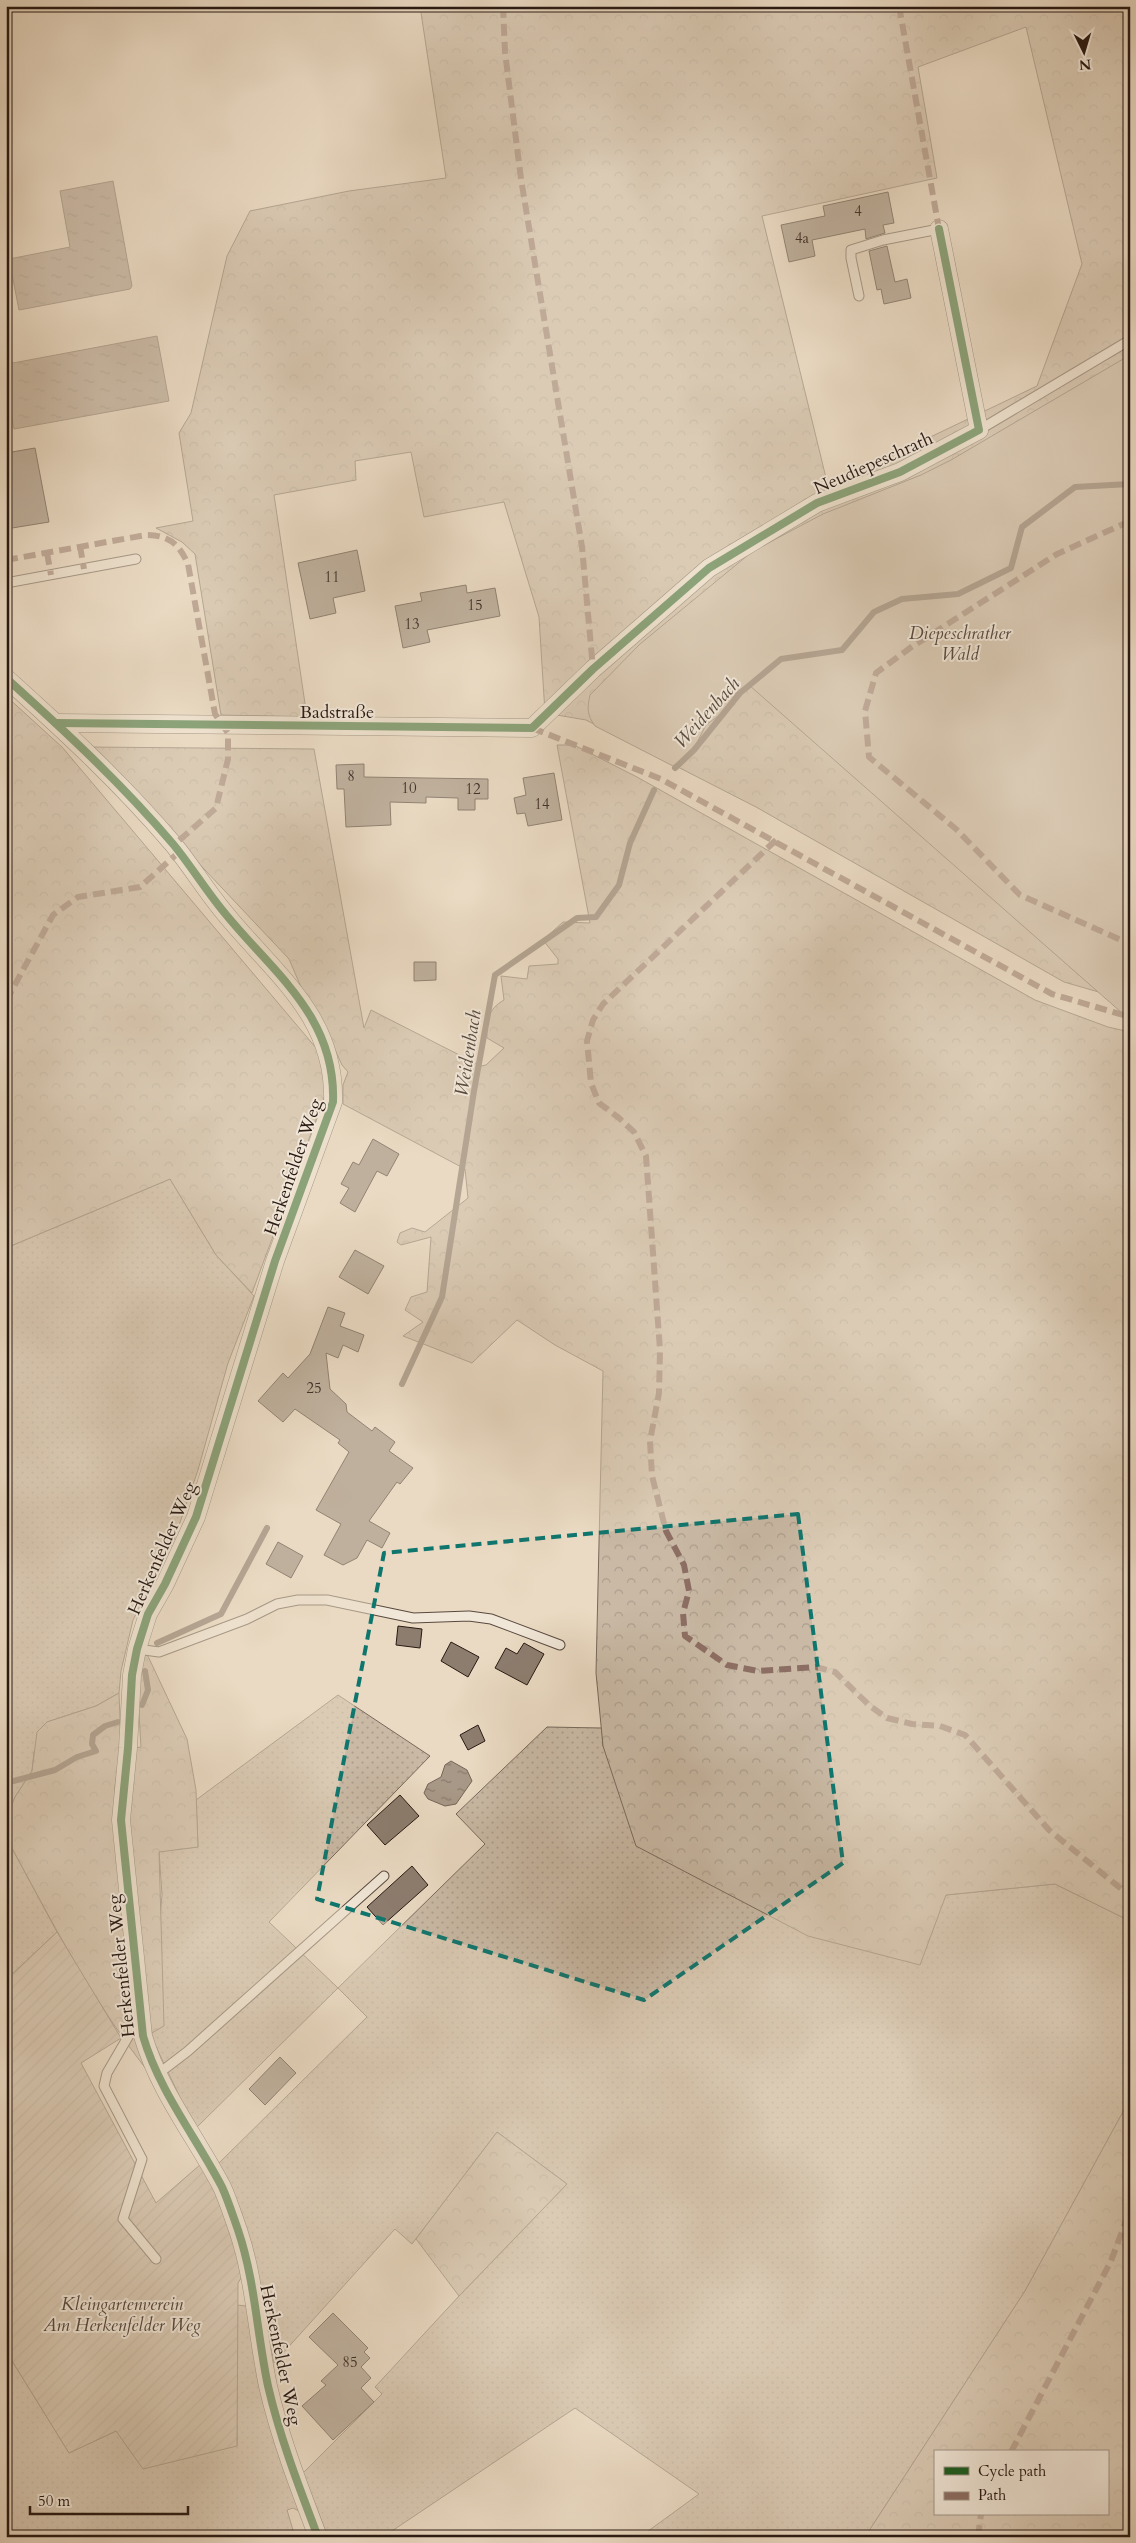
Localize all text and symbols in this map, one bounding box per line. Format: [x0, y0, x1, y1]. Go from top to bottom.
north arrow [1058, 28, 1108, 78]
text: N [1078, 54, 1092, 74]
house number: 4 [854, 201, 862, 221]
house number: 4a [795, 228, 810, 248]
street label: Neudiepeschrath [810, 426, 937, 501]
house number: 11 [324, 567, 340, 587]
house number: 15 [467, 595, 483, 615]
house number: 13 [404, 614, 420, 634]
park label: Diepeschrather Wald [909, 621, 1012, 667]
water label: Weidenbach [668, 671, 746, 754]
street label: Badstraße [300, 700, 374, 725]
house number: 8 [347, 766, 355, 786]
house number: 10 [401, 778, 417, 798]
house number: 12 [465, 779, 481, 799]
house number: 14 [534, 794, 550, 814]
water label: Weidenbach [448, 1008, 488, 1098]
street label: Herkenfelder Weg [258, 1094, 329, 1239]
house number: 25 [306, 1378, 322, 1398]
street label: Herkenfelder Weg [122, 1477, 203, 1619]
street label: Herkenfelder Weg [101, 1892, 141, 2039]
street label: Herkenfelder Weg [253, 2282, 308, 2429]
park label: Kleingartenverein Am Herkenfelder Weg [42, 2292, 201, 2338]
house number: 85 [342, 2352, 358, 2372]
legend [934, 2450, 1108, 2516]
text: Cycle path [978, 2461, 1047, 2481]
scale bar [30, 2483, 188, 2515]
text: Path [978, 2485, 1007, 2505]
text: 50 m [38, 2491, 70, 2511]

